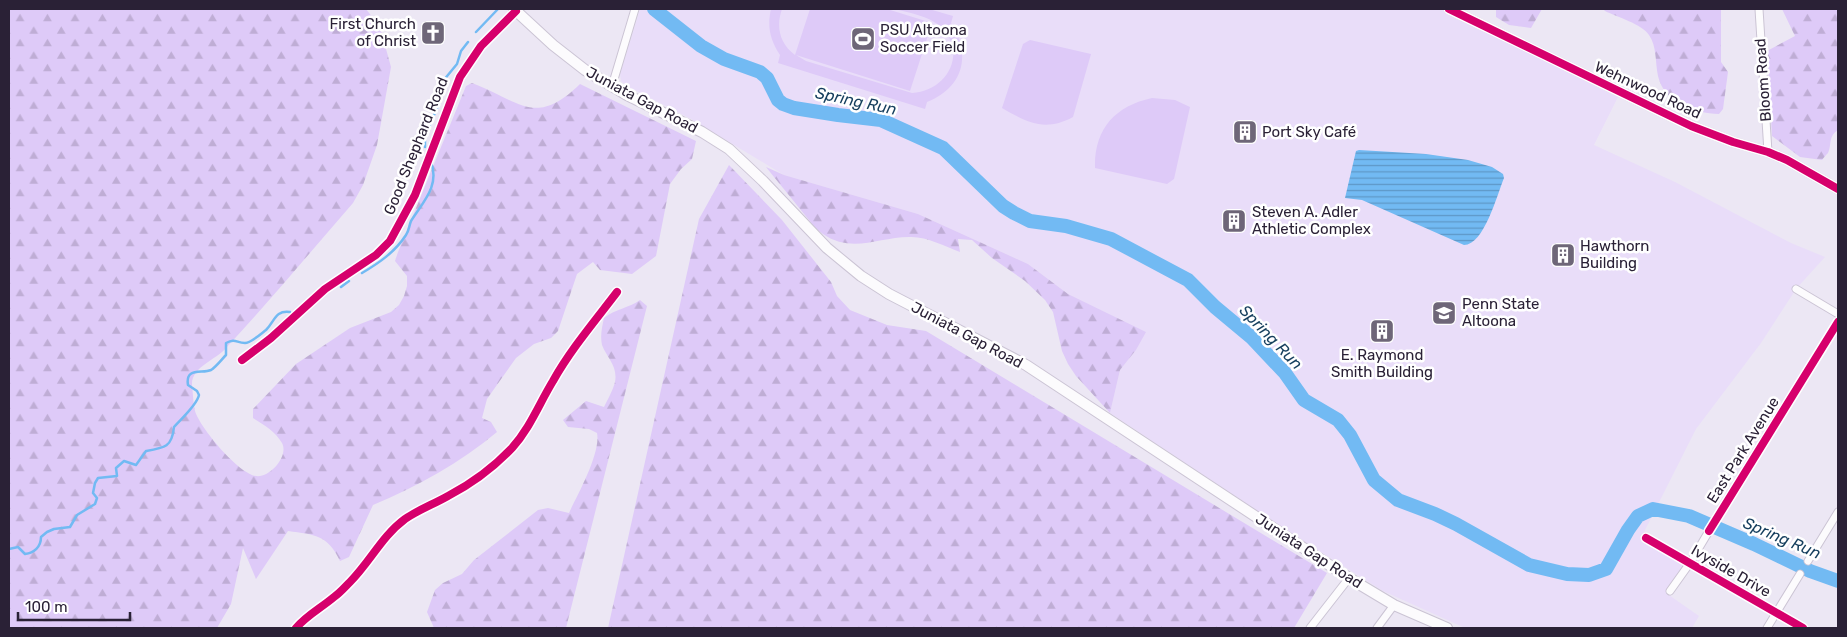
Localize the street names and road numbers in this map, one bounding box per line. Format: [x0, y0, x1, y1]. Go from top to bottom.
street label: Bloom Road [1751, 38, 1775, 122]
street label: Wehnwood Road [1592, 57, 1704, 123]
street label: Juniata Gap Road [583, 63, 701, 137]
street label: Good Shephard Road [380, 75, 452, 217]
street label: Juniata Gap Road [908, 298, 1026, 372]
street label: East Park Avenue [1703, 394, 1783, 506]
street label: Juniata Gap Road [1252, 510, 1366, 592]
street label: Ivyside Drive [1688, 541, 1774, 601]

